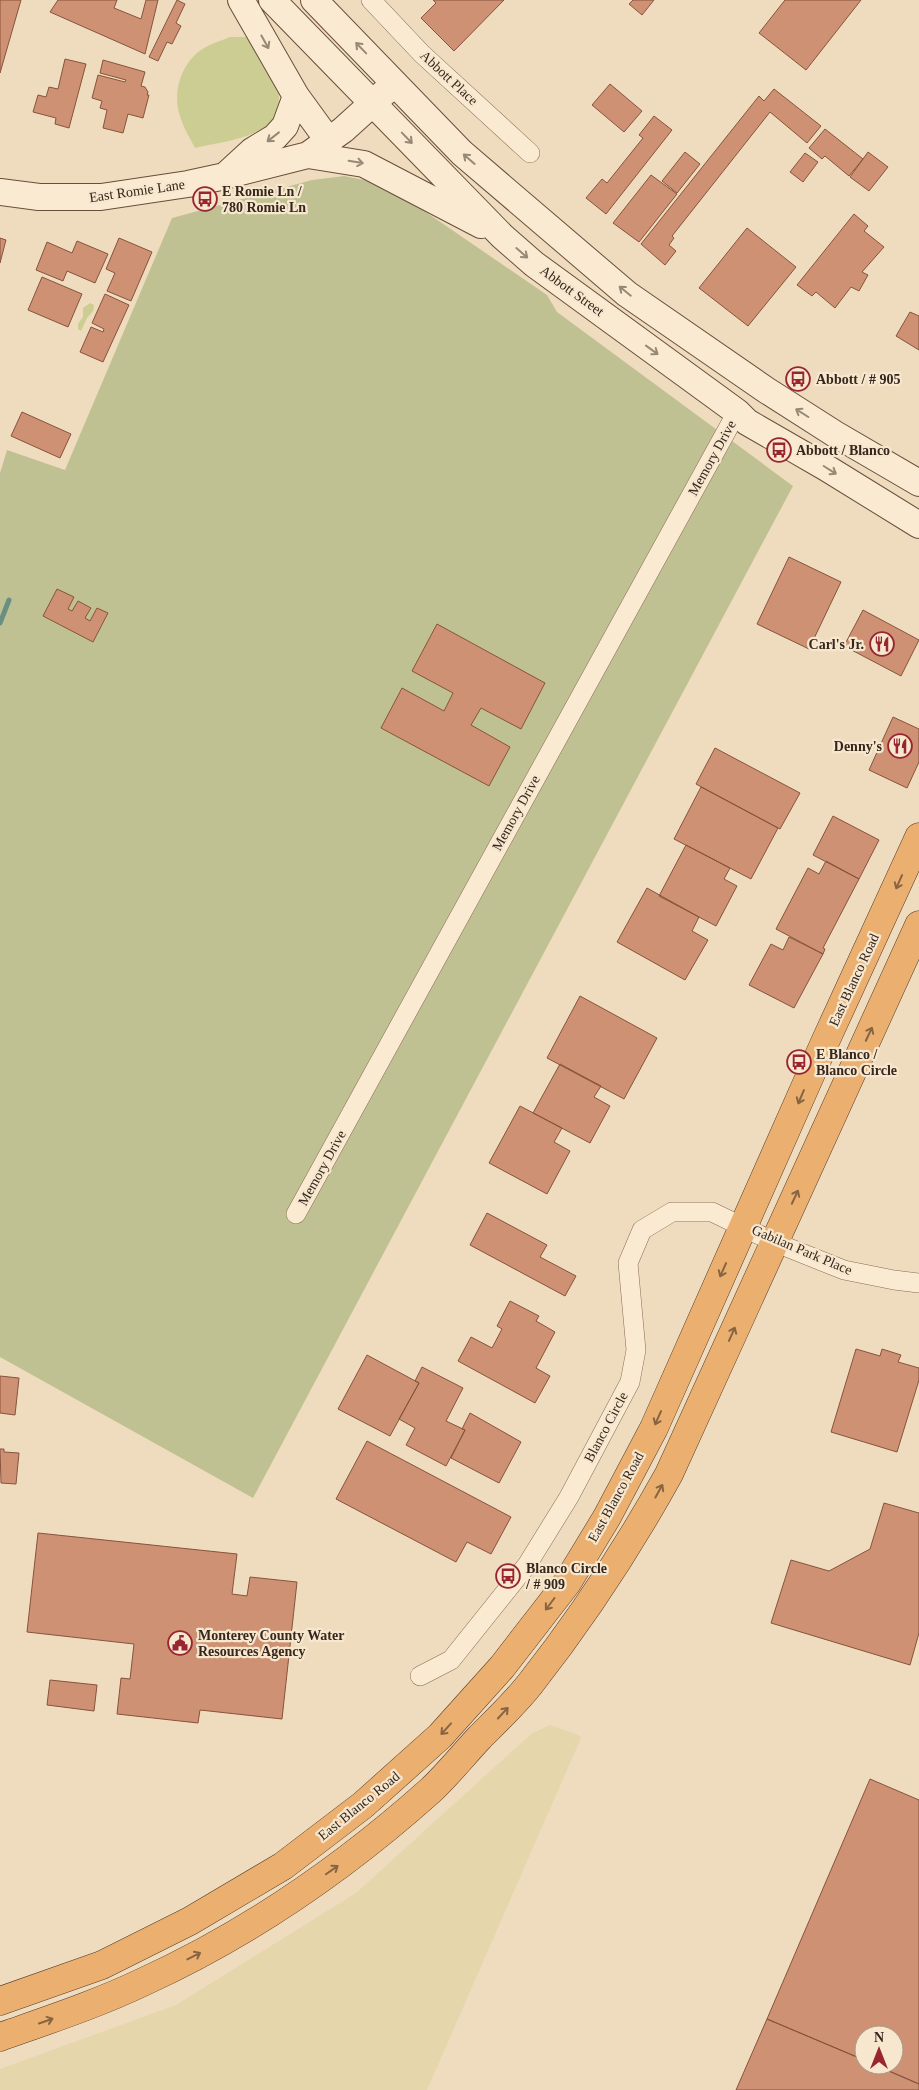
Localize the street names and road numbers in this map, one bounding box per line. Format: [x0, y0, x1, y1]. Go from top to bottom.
street label: Abbott Place [417, 48, 481, 108]
street label: East Romie Lane [88, 177, 186, 205]
street label: Abbott Street [537, 263, 607, 319]
street label: Memory Drive [685, 418, 739, 498]
street label: Memory Drive [489, 773, 543, 853]
street label: East Blanco Road [826, 931, 882, 1029]
street label: Memory Drive [295, 1128, 349, 1208]
street label: Gabilan Park Place [750, 1222, 854, 1278]
street label: Blanco Circle [581, 1389, 631, 1465]
street label: East Blanco Road [585, 1449, 647, 1545]
street label: East Blanco Road [315, 1769, 403, 1843]

